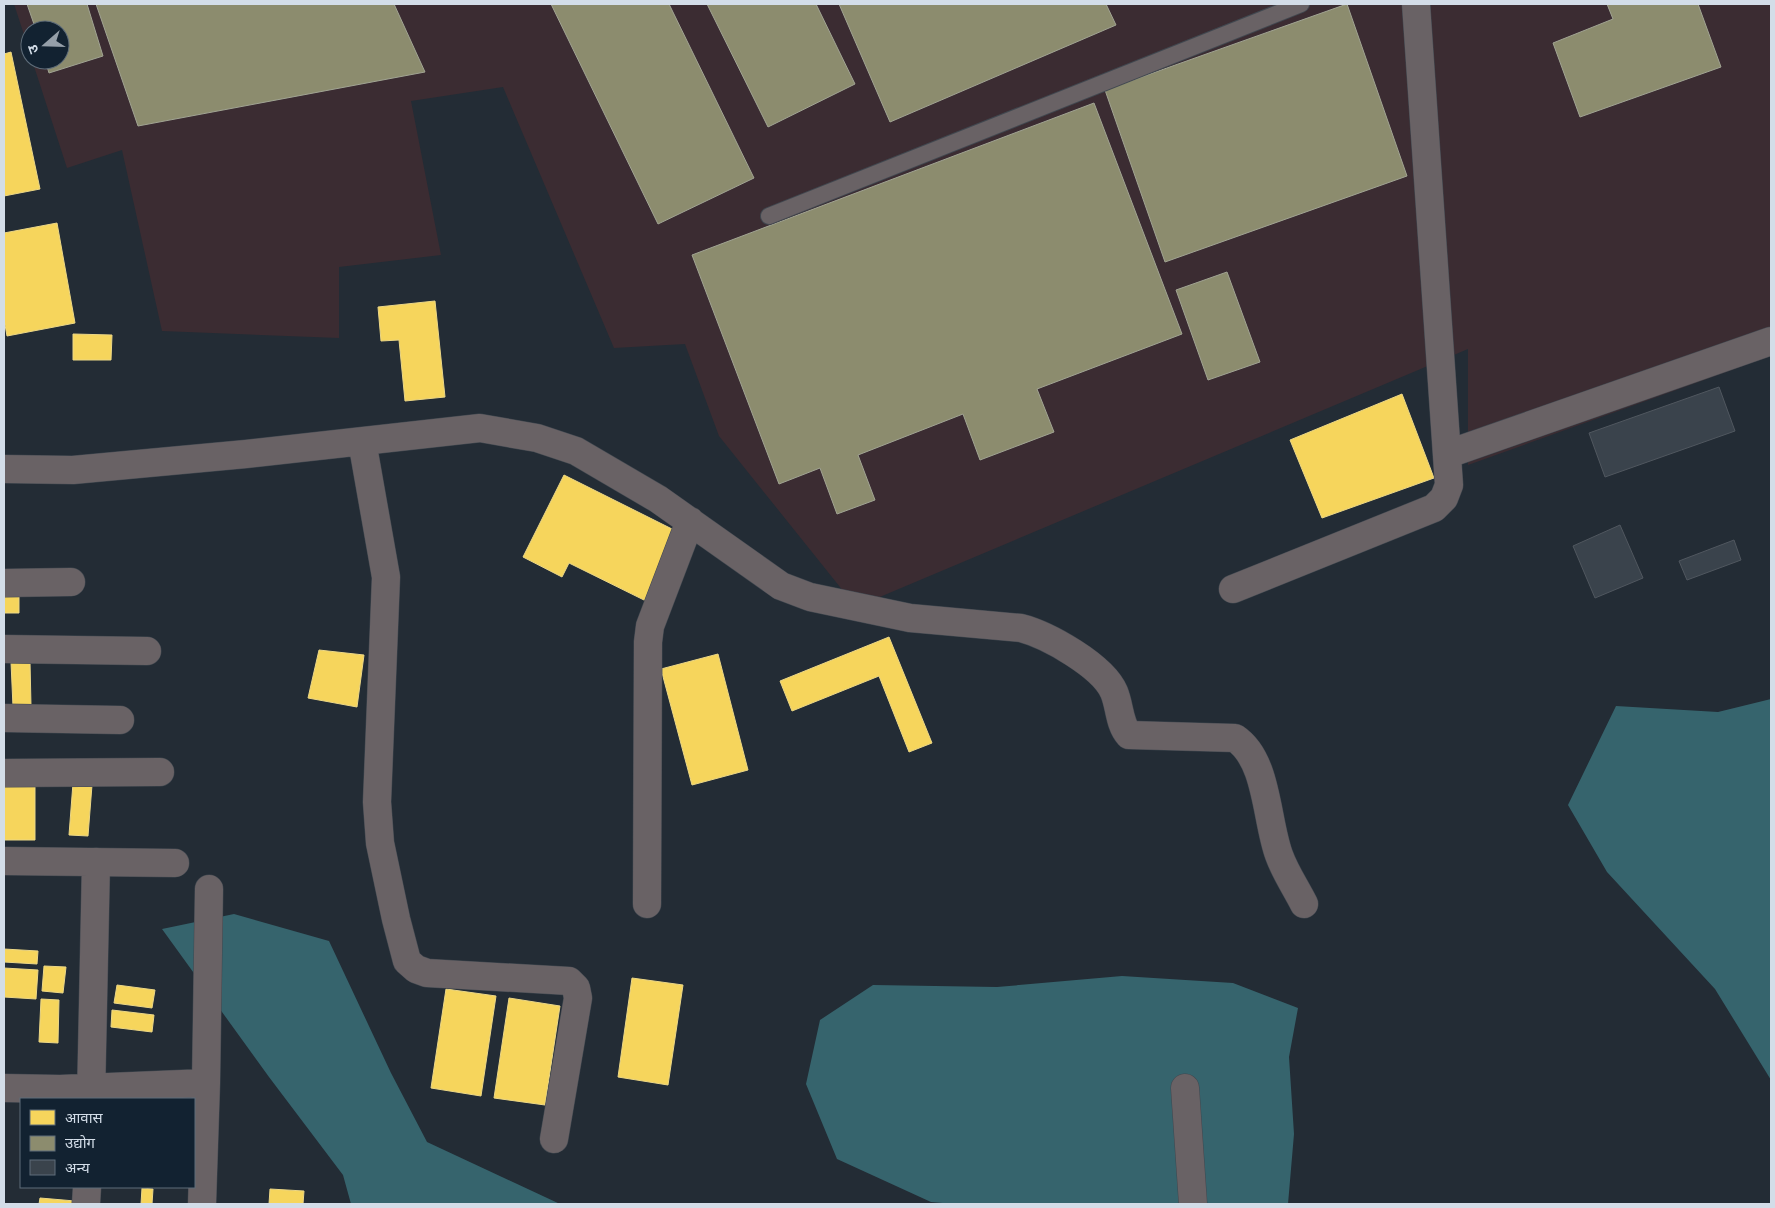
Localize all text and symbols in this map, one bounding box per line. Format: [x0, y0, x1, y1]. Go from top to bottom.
north arrow [20, 20, 70, 70]
text: उ [23, 42, 42, 56]
legend [20, 1098, 195, 1188]
text: आवास [65, 1108, 104, 1126]
text: उद्योग [65, 1133, 96, 1151]
text: अन्य [65, 1158, 90, 1176]

